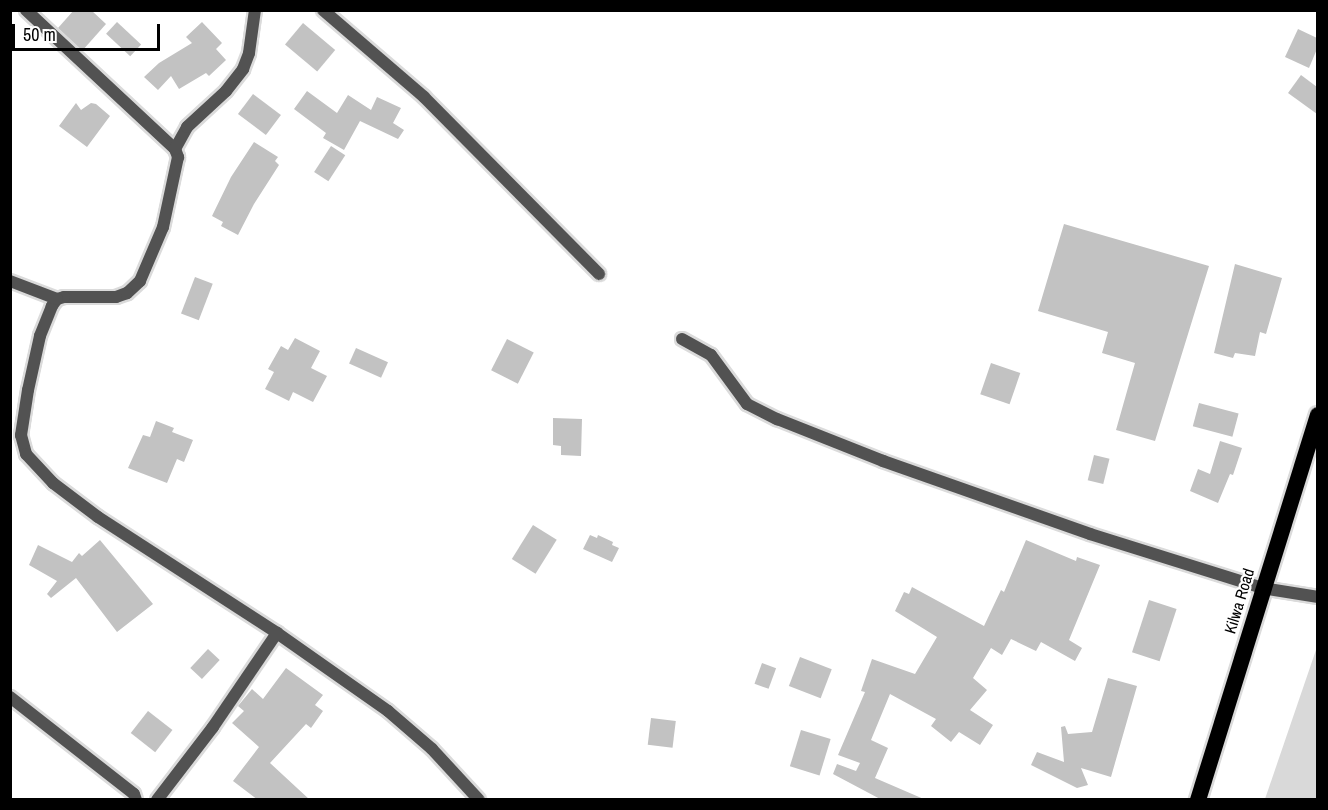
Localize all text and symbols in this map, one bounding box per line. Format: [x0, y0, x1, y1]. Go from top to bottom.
scale bar [15, 12, 164, 50]
text: 50 m [23, 22, 56, 47]
street label: Kilwa Road [1220, 566, 1258, 636]

